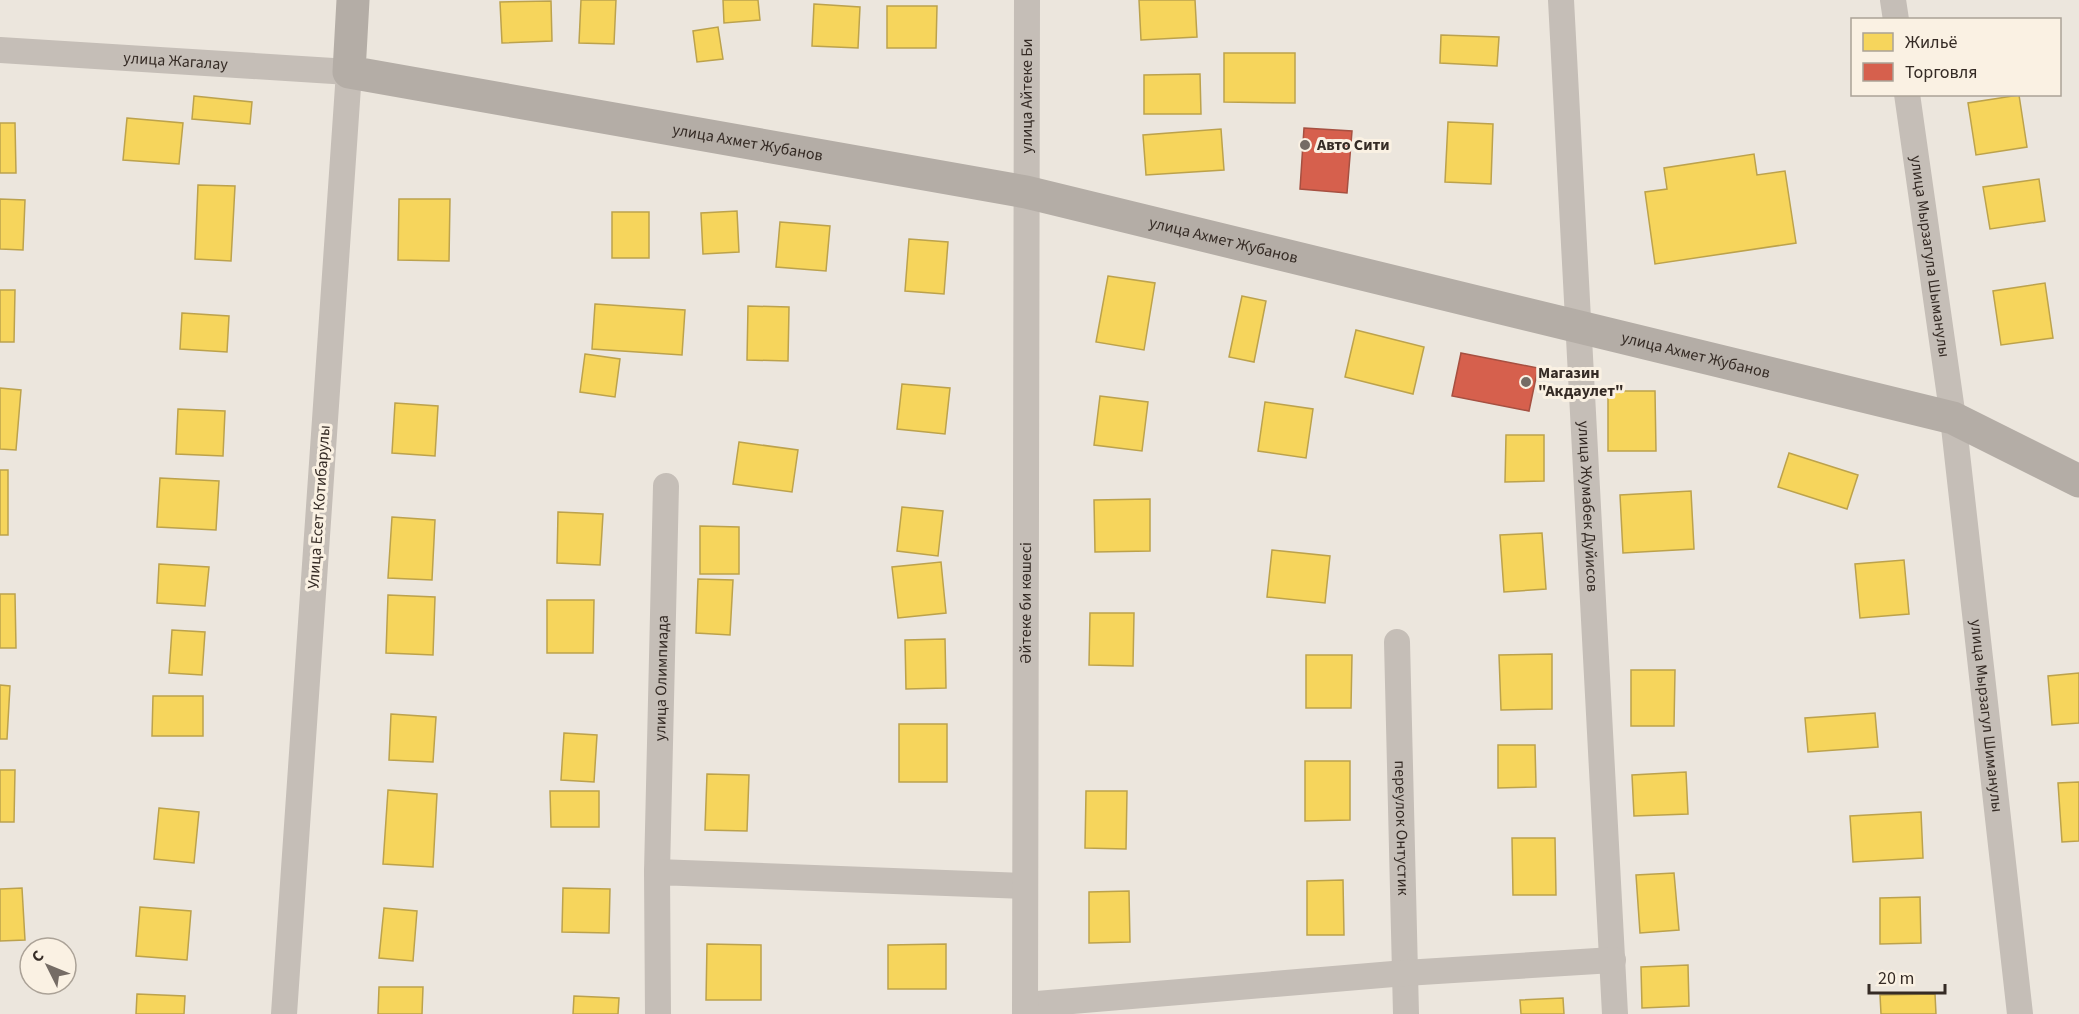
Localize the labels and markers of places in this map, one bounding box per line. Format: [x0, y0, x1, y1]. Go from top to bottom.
place label: Авто Сити [1316, 134, 1390, 156]
marker: Авто Сити [1298, 138, 1312, 152]
place label: Магазин "Акдаулет" [1538, 362, 1624, 402]
marker: Магазин "Акдаулет" [1519, 375, 1533, 389]

